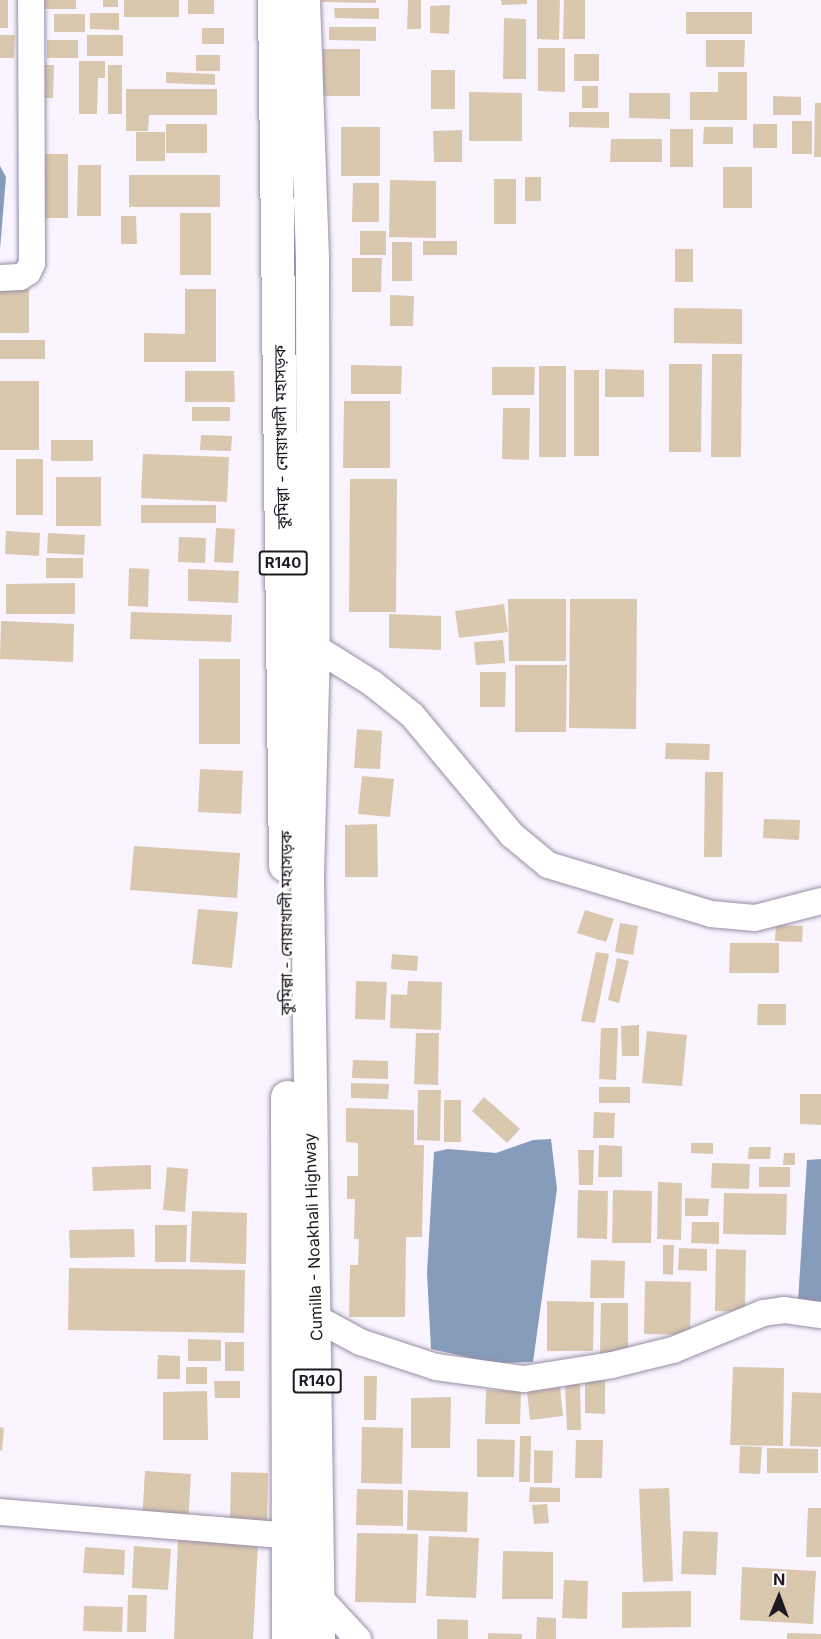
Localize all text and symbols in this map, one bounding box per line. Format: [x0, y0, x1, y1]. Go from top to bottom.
street label: কুমিল্লা - নোয়াখালী মহাসড়ক [270, 345, 292, 529]
road number: R140 [258, 551, 308, 575]
street label: কুমিল্লা - নোয়াখালী মহাসড়ক [276, 831, 296, 1015]
street label: Cumilla - Noakhali Highway [300, 1133, 326, 1341]
road number: R140 [292, 1369, 342, 1393]
north arrow [749, 1567, 809, 1627]
text: N [773, 1569, 786, 1589]

